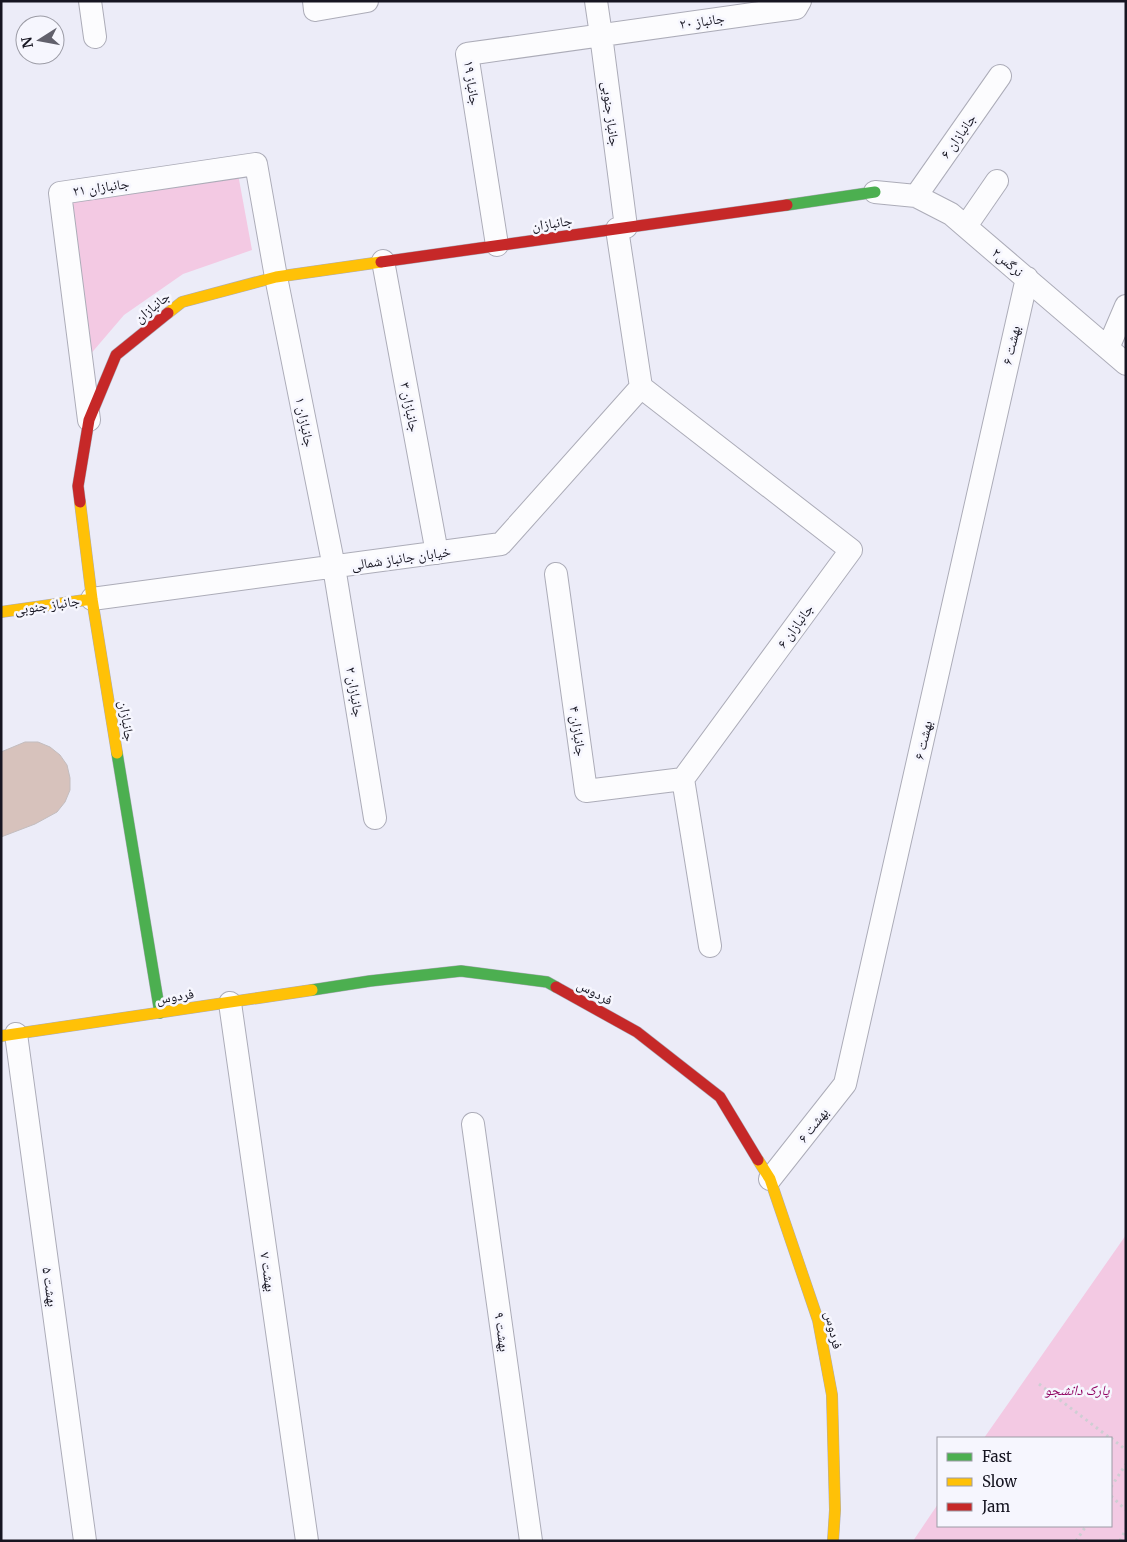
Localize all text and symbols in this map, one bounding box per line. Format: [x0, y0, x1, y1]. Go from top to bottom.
street label: جانباز ۲۰ [678, 9, 726, 33]
north arrow [15, 15, 65, 65]
text: N [17, 35, 37, 50]
street label: جانباز ۱۹ [460, 59, 484, 107]
street label: جانباز جنوبی [598, 80, 624, 148]
street label: جانبازان ۶ [936, 110, 980, 162]
street label: جانبازان ۲۱ [72, 174, 130, 200]
street label: جانبازان [531, 211, 574, 235]
street label: نرگس۲ [988, 244, 1028, 281]
street label: جانبازان [130, 287, 174, 327]
street label: بهشت ۶ [998, 324, 1024, 366]
street label: جانبازان ۳ [396, 381, 424, 434]
street label: جانبازان ۱ [291, 396, 319, 449]
street label: خیابان جانباز شمالی [350, 542, 452, 574]
street label: جانباز جنوبی [13, 592, 81, 618]
street label: جانبازان ۶ [773, 600, 817, 652]
street label: جانبازان ۲ [342, 666, 368, 718]
street label: جانبازان [115, 699, 139, 743]
street label: جانبازان ۴ [566, 705, 590, 757]
street label: بهشت ۶ [910, 719, 936, 761]
street label: فردوس [574, 975, 616, 1009]
street label: فردوس [155, 984, 195, 1008]
street label: بهشت ۶ [794, 1104, 832, 1146]
street label: بهشت ۷ [256, 1251, 280, 1293]
street label: بهشت ۵ [38, 1266, 62, 1308]
street label: فردوس [821, 1309, 847, 1351]
street label: بهشت ۹ [490, 1311, 514, 1353]
park label: پارک دانشجو [1043, 1381, 1110, 1399]
legend [937, 1437, 1112, 1527]
text: Fast [982, 1447, 1012, 1466]
text: Slow [982, 1472, 1017, 1491]
text: Jam [981, 1497, 1010, 1516]

